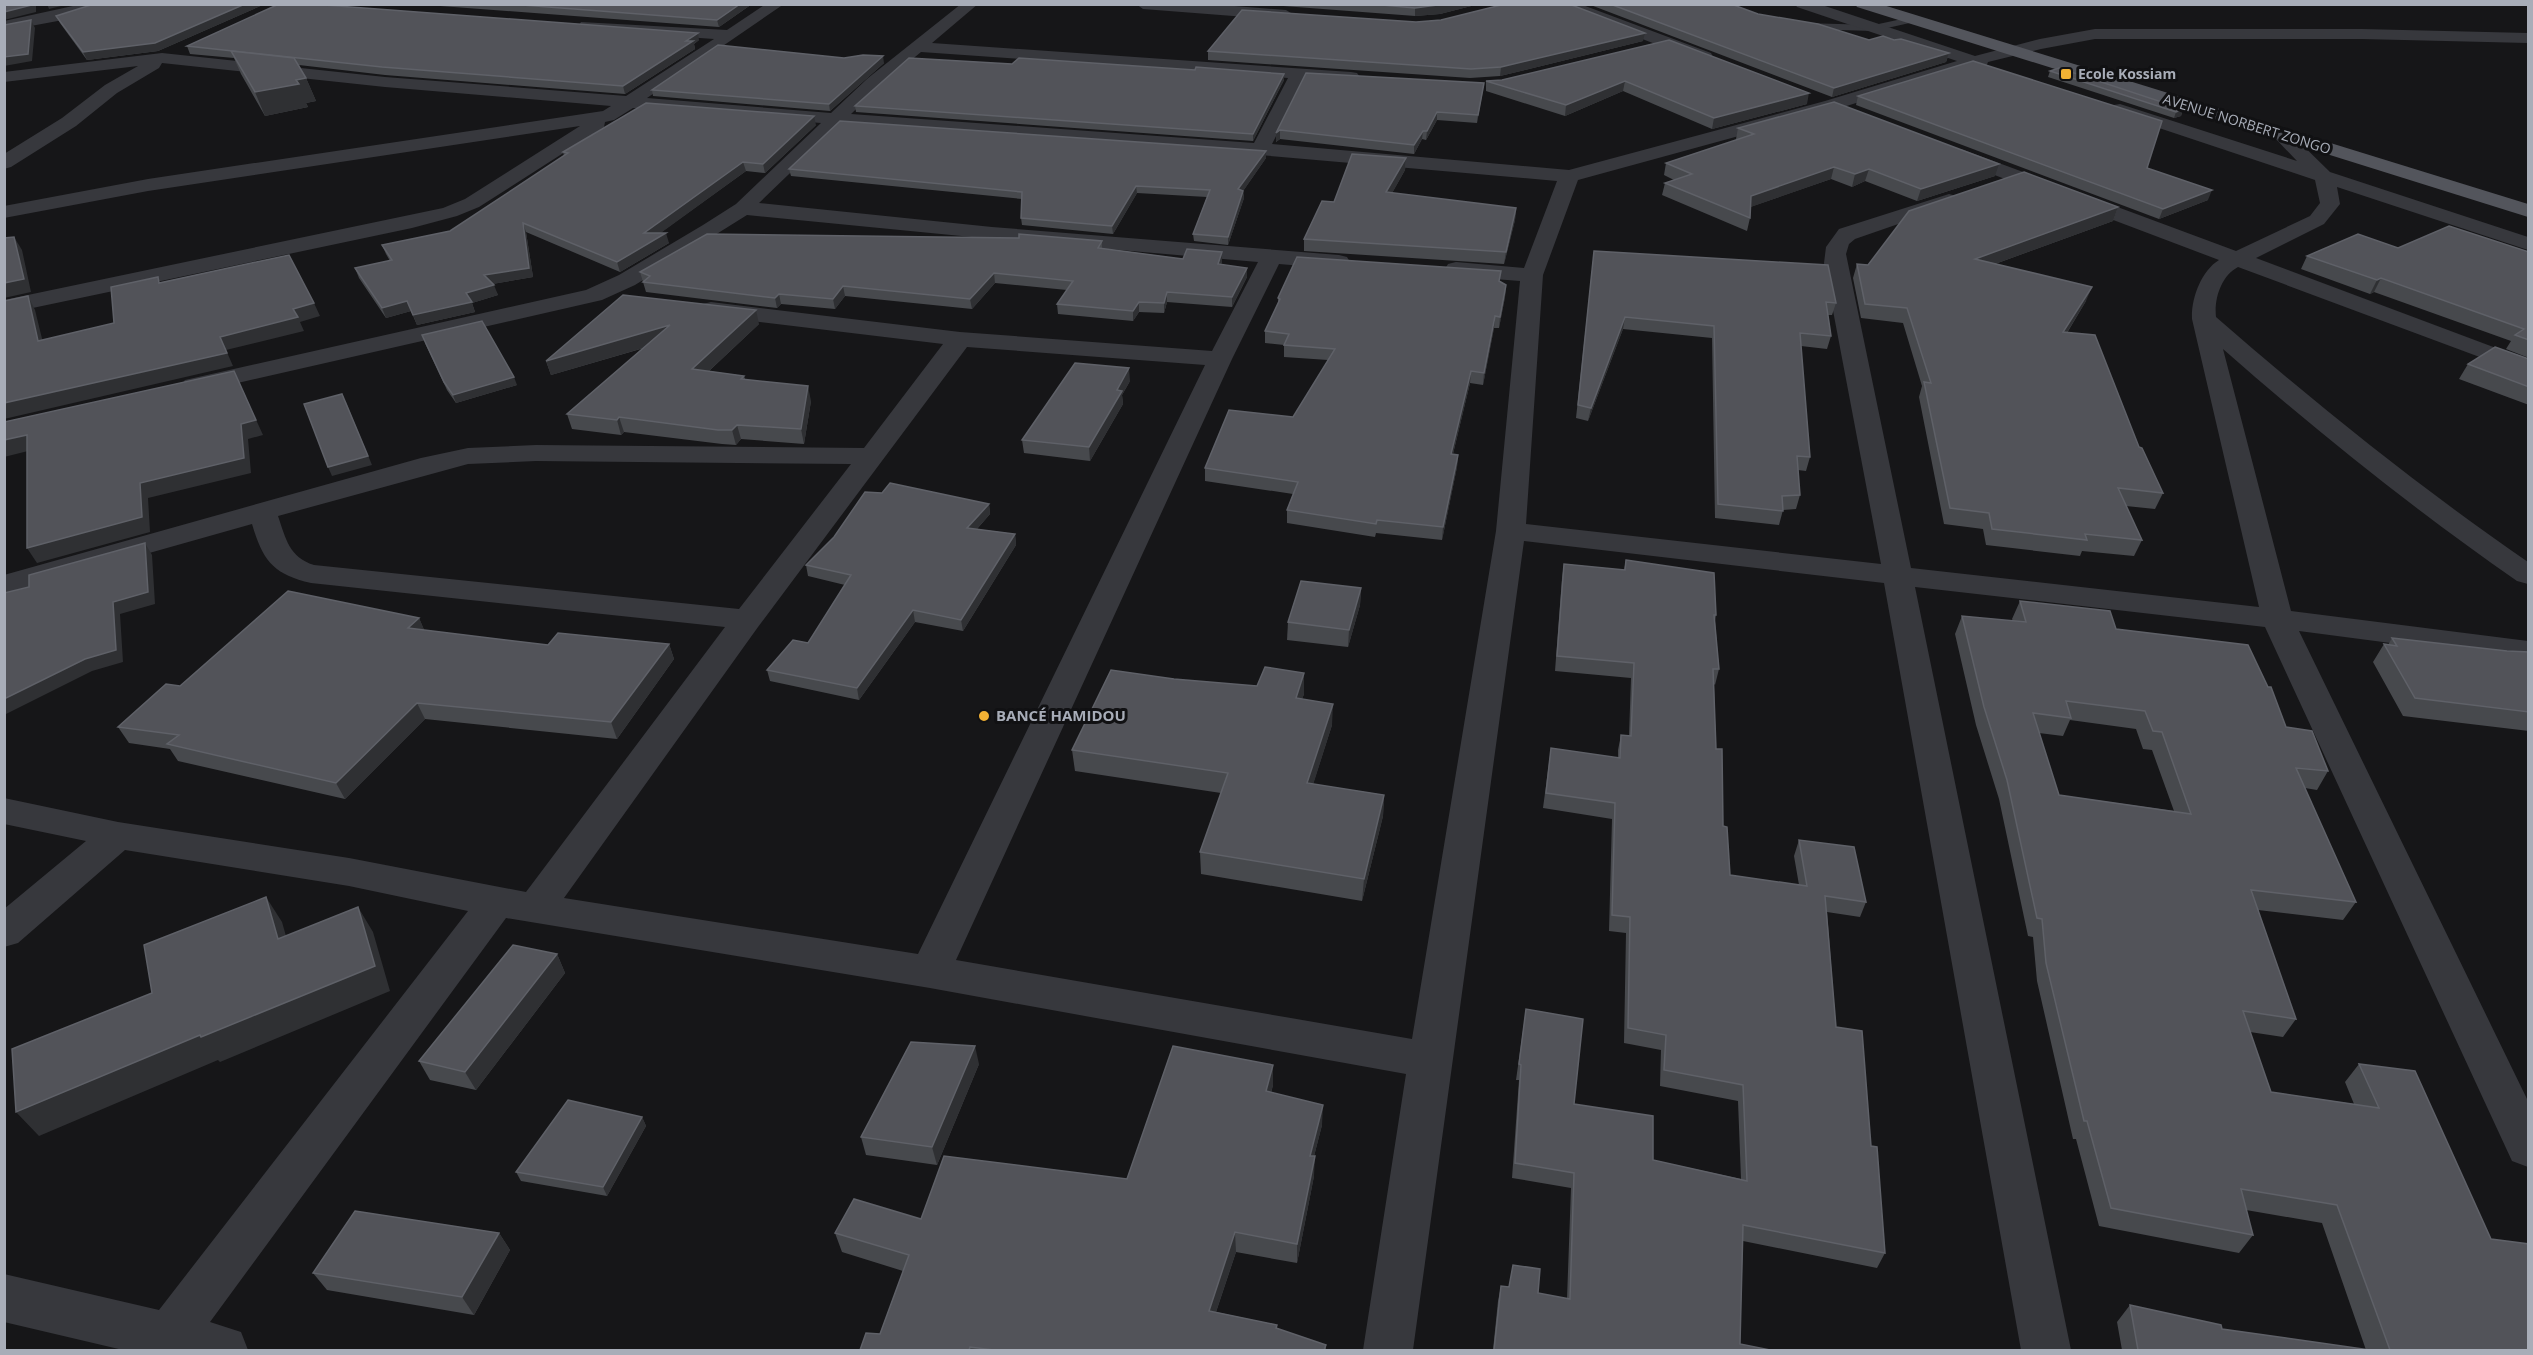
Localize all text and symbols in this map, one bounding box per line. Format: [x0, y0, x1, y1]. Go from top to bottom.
place label: Ecole Kossiam [2078, 64, 2176, 83]
marker: Ecole Kossiam [2059, 67, 2073, 81]
street label: AVENUE NORBERT ZONGO [2161, 89, 2333, 158]
place label: BANCÉ HAMIDOU [996, 705, 1126, 725]
marker: BANCÉ HAMIDOU [977, 709, 991, 723]

